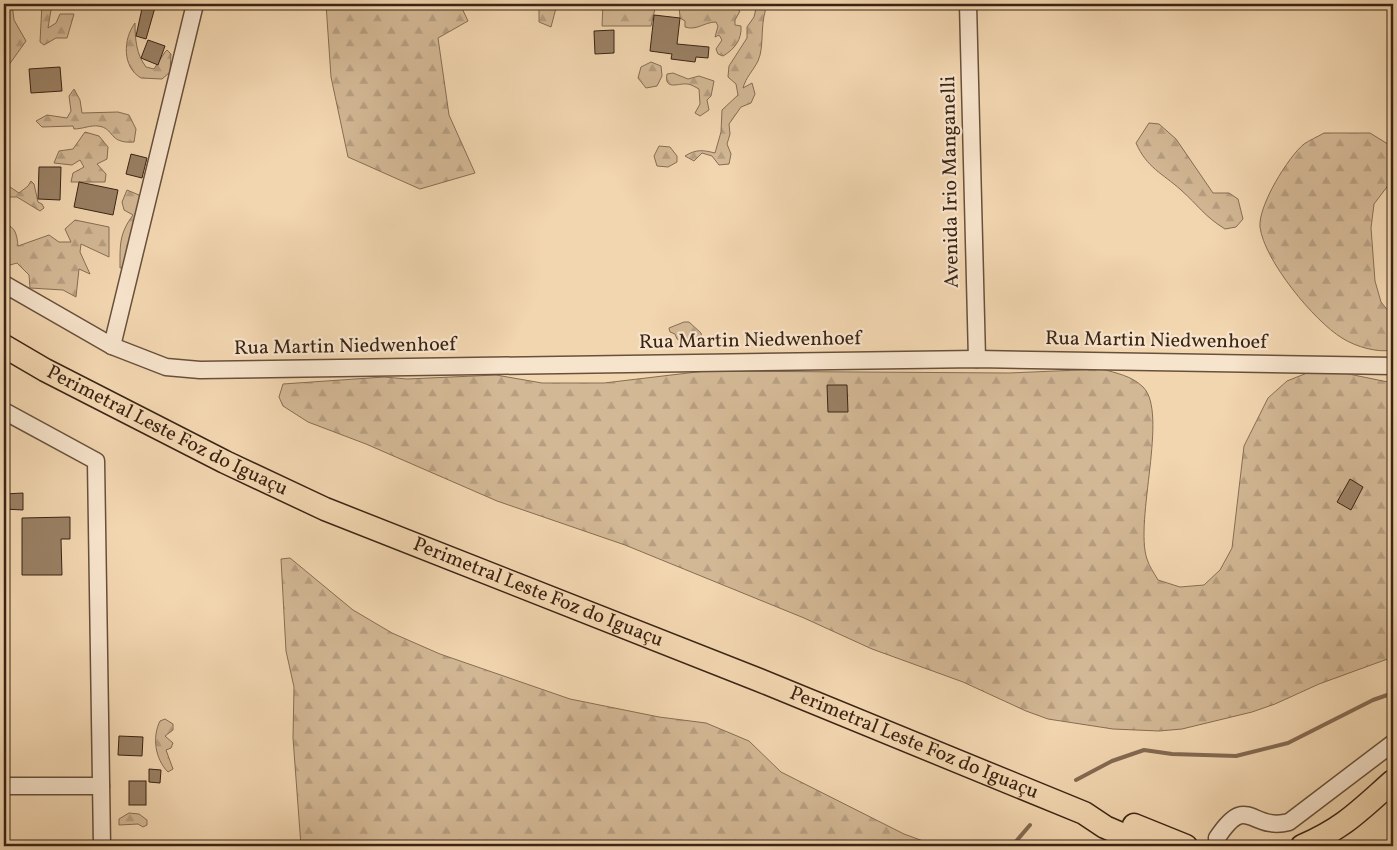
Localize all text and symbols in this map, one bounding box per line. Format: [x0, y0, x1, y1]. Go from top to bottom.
street label: Avenida Irio Manganelli [935, 76, 967, 288]
street label: Rua Martin Niedwenhoef [639, 325, 863, 357]
street label: Rua Martin Niedwenhoef [1045, 325, 1269, 357]
street label: Rua Martin Niedwenhoef [234, 331, 458, 363]
street label: Perimetral Leste Foz do Iguaçu [41, 359, 292, 504]
street label: Perimetral Leste Foz do Iguaçu [409, 531, 667, 655]
street label: Perimetral Leste Foz do Iguaçu [785, 680, 1043, 807]

